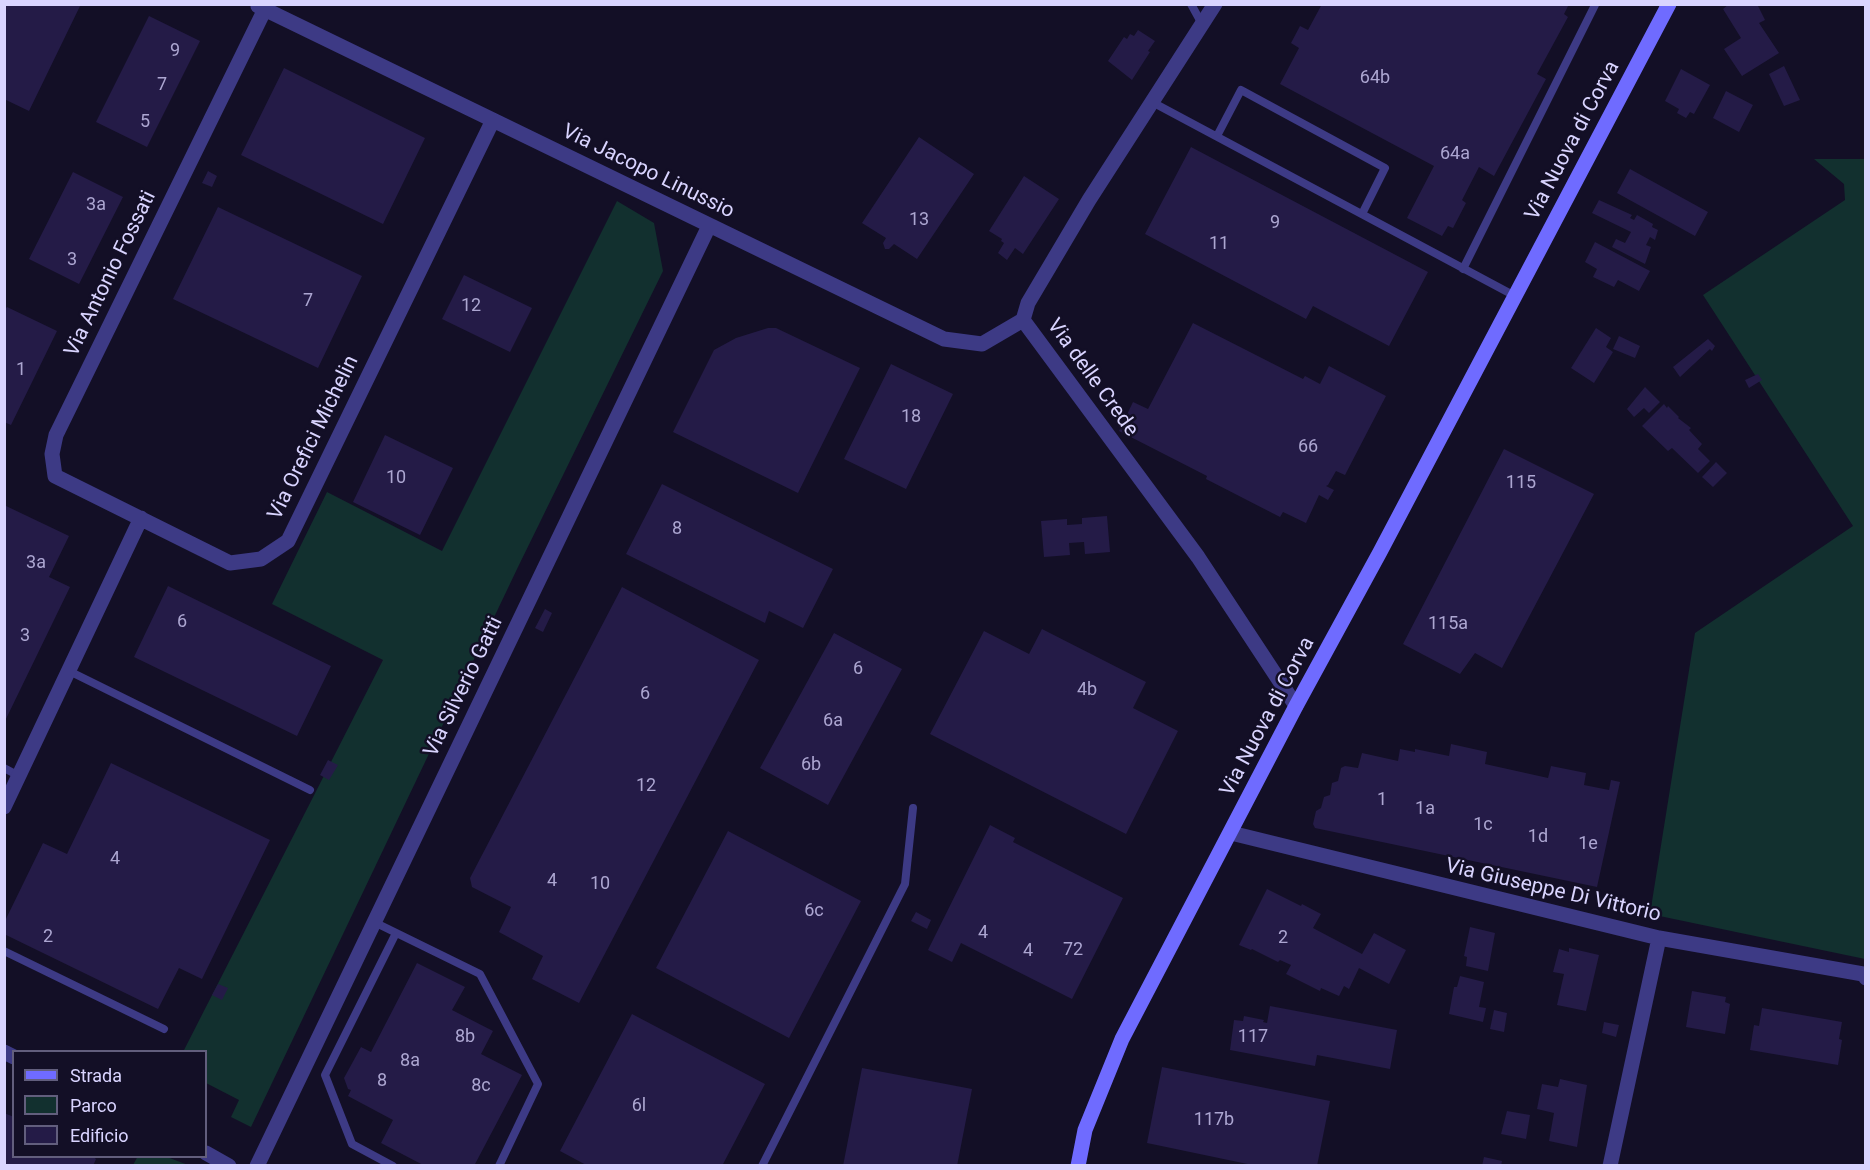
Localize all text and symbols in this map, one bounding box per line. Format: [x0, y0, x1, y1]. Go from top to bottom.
house number: 9 [170, 40, 180, 62]
street label: Via Nuova di Corva [1520, 57, 1626, 225]
house number: 64b [1360, 67, 1390, 89]
house number: 7 [157, 74, 167, 96]
house number: 5 [140, 111, 150, 133]
street label: Via Jacopo Linussio [558, 119, 738, 225]
house number: 64a [1440, 143, 1470, 165]
street label: Via Antonio Fossati [60, 187, 162, 361]
house number: 3a [86, 194, 106, 216]
house number: 13 [909, 209, 929, 231]
house number: 9 [1270, 212, 1280, 234]
house number: 11 [1209, 233, 1229, 255]
house number: 3 [67, 249, 77, 271]
house number: 7 [303, 290, 313, 312]
house number: 12 [461, 295, 481, 317]
street label: Via delle Crede [1041, 314, 1143, 442]
street label: Via Orefici Michelin [263, 352, 365, 524]
house number: 1 [16, 359, 26, 381]
house number: 18 [901, 406, 921, 428]
house number: 66 [1298, 436, 1318, 458]
house number: 10 [386, 467, 406, 489]
house number: 115 [1506, 472, 1536, 494]
house number: 8 [672, 518, 682, 540]
house number: 3a [26, 552, 46, 574]
house number: 6 [177, 611, 187, 633]
street label: Via Silverio Gatti [419, 613, 509, 761]
house number: 115a [1428, 613, 1468, 635]
house number: 3 [20, 625, 30, 647]
street label: Via Nuova di Corva [1215, 633, 1321, 801]
house number: 6 [853, 658, 863, 680]
house number: 4b [1077, 679, 1097, 701]
house number: 6 [640, 683, 650, 705]
house number: 6a [823, 710, 843, 732]
house number: 6b [801, 754, 821, 776]
house number: 12 [636, 775, 656, 797]
house number: 1 [1377, 789, 1387, 811]
house number: 1a [1415, 798, 1435, 820]
house number: 1c [1473, 814, 1493, 836]
house number: 1d [1528, 826, 1548, 848]
house number: 1e [1578, 833, 1598, 855]
house number: 4 [110, 848, 120, 870]
street label: Via Giuseppe Di Vittorio [1443, 854, 1663, 928]
house number: 4 [547, 870, 557, 892]
house number: 10 [590, 873, 610, 895]
house number: 6c [804, 900, 824, 922]
house number: 4 [978, 922, 988, 944]
house number: 2 [43, 926, 53, 948]
house number: 2 [1278, 927, 1288, 949]
house number: 72 [1063, 939, 1083, 961]
house number: 4 [1023, 940, 1033, 962]
house number: 8b [455, 1026, 475, 1048]
house number: 117 [1238, 1026, 1268, 1048]
legend [12, 1050, 207, 1158]
house number: 8a [400, 1050, 420, 1072]
text: Strada [70, 1065, 122, 1086]
house number: 8 [377, 1070, 387, 1092]
house number: 8c [471, 1075, 491, 1097]
text: Parco [70, 1095, 117, 1116]
house number: 6l [632, 1095, 646, 1117]
house number: 117b [1194, 1109, 1234, 1131]
text: Edificio [70, 1125, 129, 1146]

